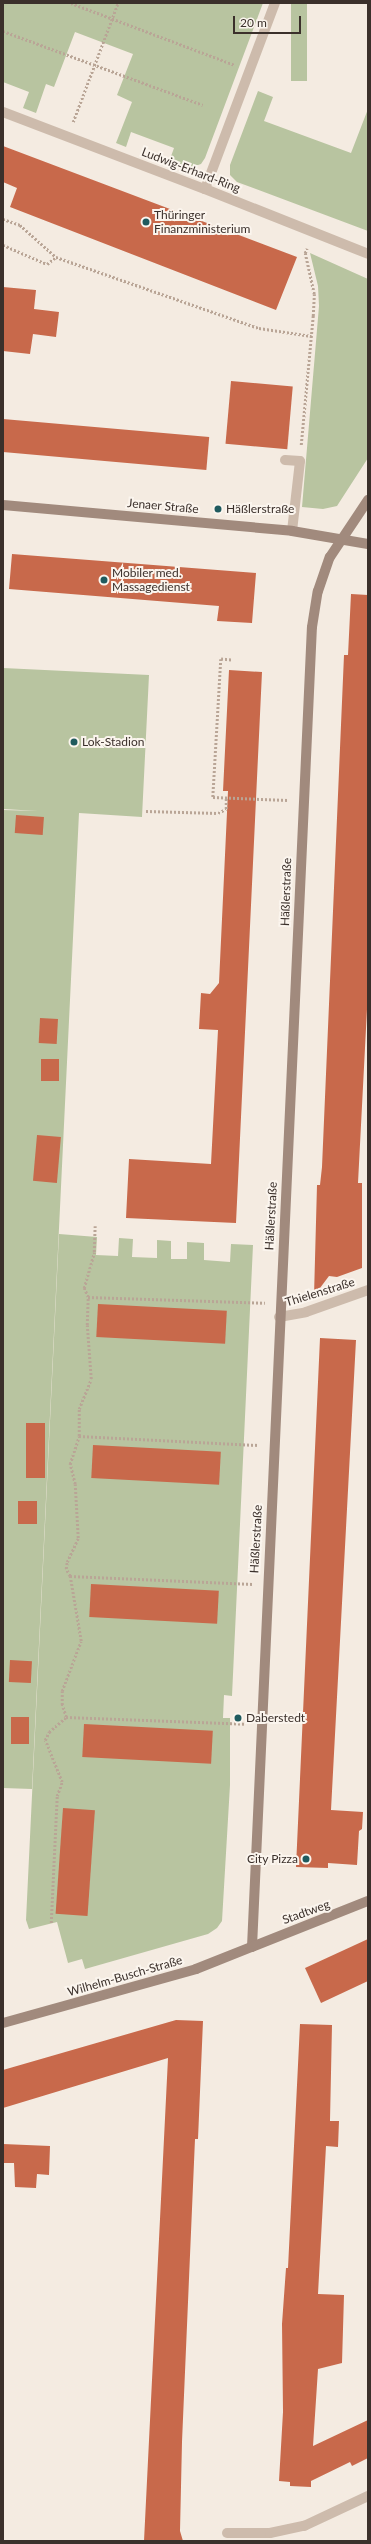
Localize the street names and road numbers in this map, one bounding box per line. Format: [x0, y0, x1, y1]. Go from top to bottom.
street label: Ludwig-Erhard-Ring [140, 145, 242, 195]
street label: Jenaer Straße [127, 496, 199, 516]
street label: Häßlerstraße [278, 858, 294, 926]
street label: Häßlerstraße [262, 1181, 280, 1251]
street label: Thielenstraße [284, 1275, 356, 1309]
street label: Häßlerstraße [247, 1504, 265, 1574]
street label: Stadtweg [280, 1897, 332, 1927]
street label: Wilhelm-Busch-Straße [66, 1953, 184, 1999]

